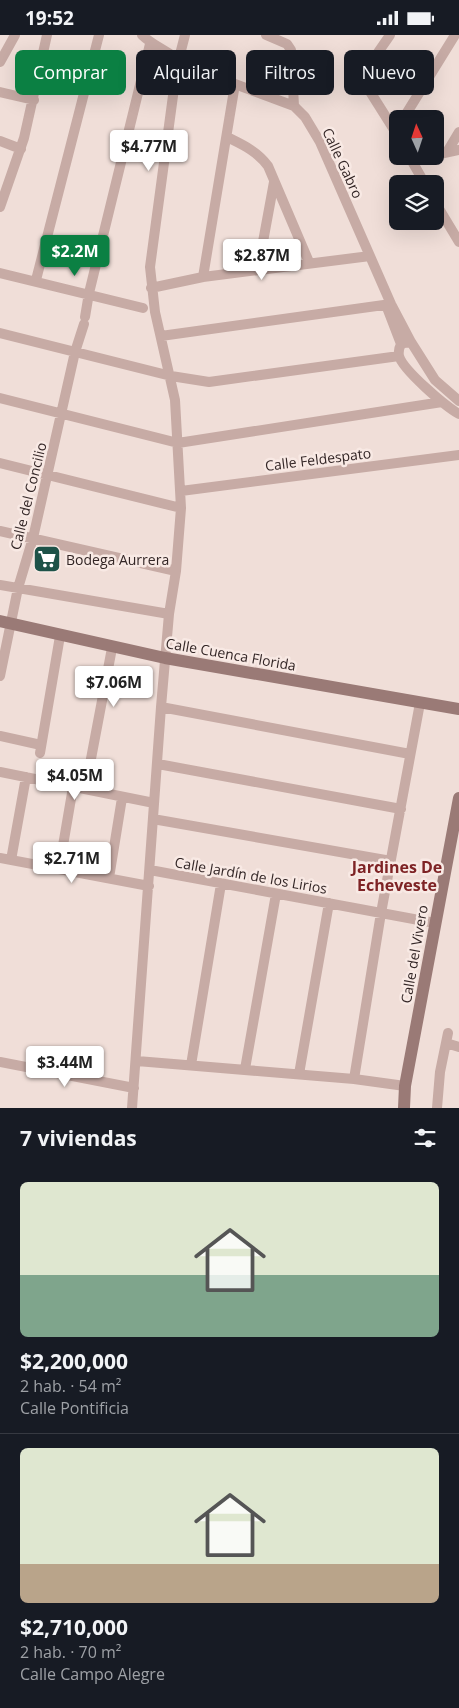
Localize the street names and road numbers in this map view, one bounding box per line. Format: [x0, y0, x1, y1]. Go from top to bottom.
street label: Calle Gabro [318, 125, 368, 201]
street label: Calle del Concilio [5, 440, 51, 552]
street label: Calle Feldespato [264, 443, 372, 475]
street label: Calle Cuenca Florida [164, 633, 298, 675]
street label: Calle Jardín de los Lirios [173, 852, 329, 898]
street label: Calle del Vivero [396, 903, 432, 1005]

